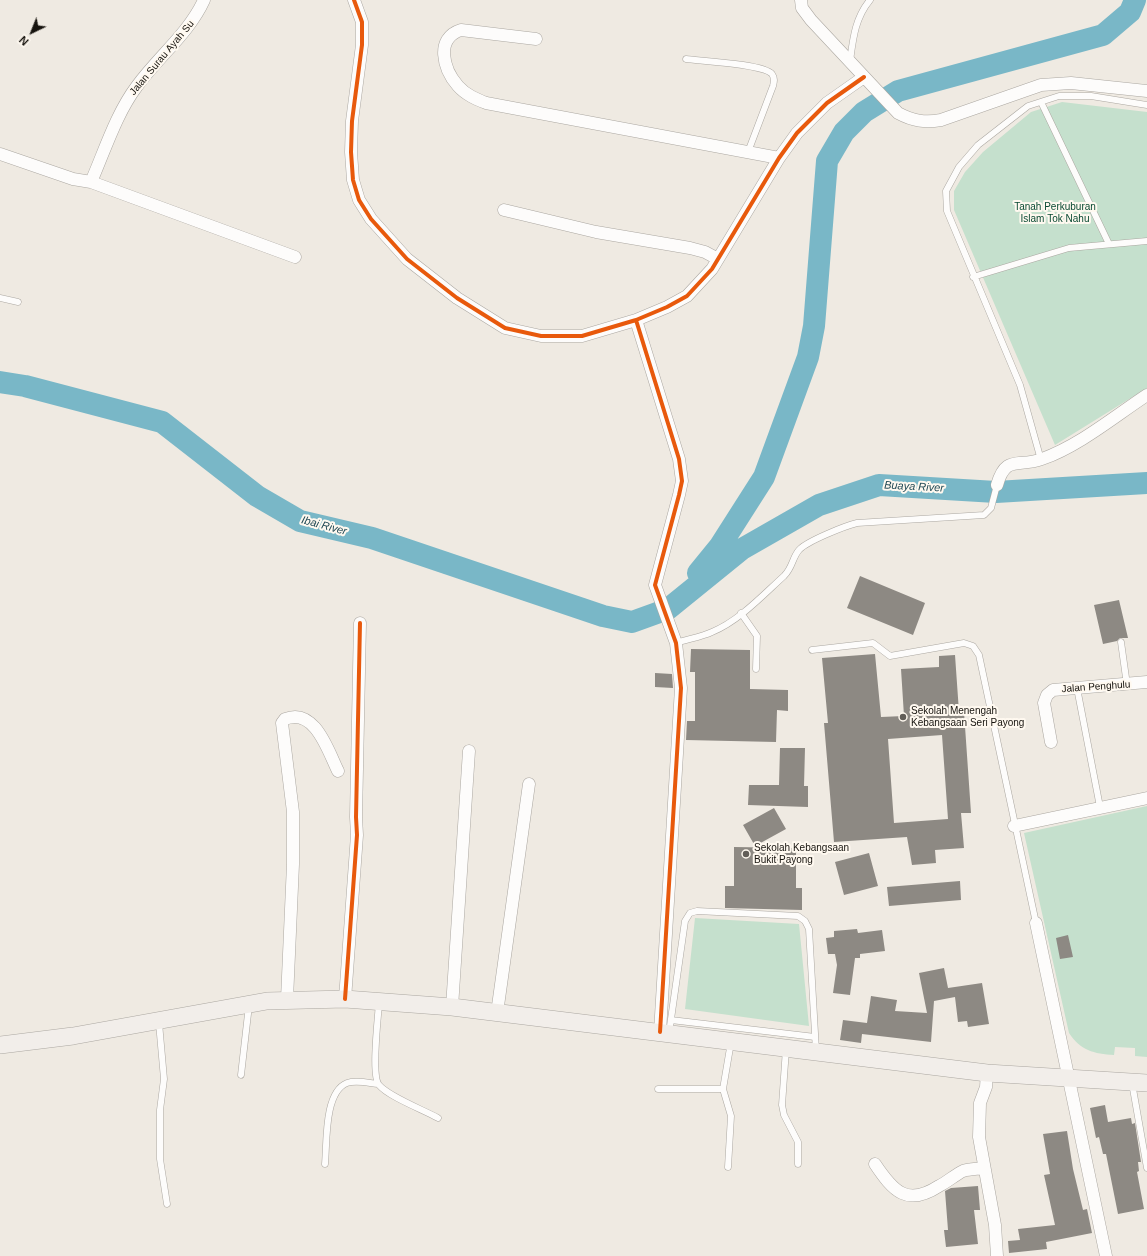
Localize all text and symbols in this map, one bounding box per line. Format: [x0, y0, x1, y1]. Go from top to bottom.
north arrow [12, 12, 52, 52]
street label: Jalan Surau Ayah Su [127, 18, 197, 98]
text: N [17, 34, 31, 48]
park label: Tanah Perkuburan Islam Tok Nahu [1014, 201, 1096, 224]
water label: Buaya River [884, 479, 944, 495]
water label: Ibai River [300, 514, 348, 538]
street label: Jalan Penghulu [1061, 679, 1131, 695]
place label: Sekolah Menengah Kebangsaan Seri Payong [911, 705, 1024, 728]
marker: Sekolah Menengah Kebangsaan Seri Payong [898, 712, 908, 722]
place label: Sekolah Kebangsaan Bukit Payong [754, 842, 849, 866]
marker: Sekolah Kebangsaan Bukit Payong [741, 849, 751, 859]

